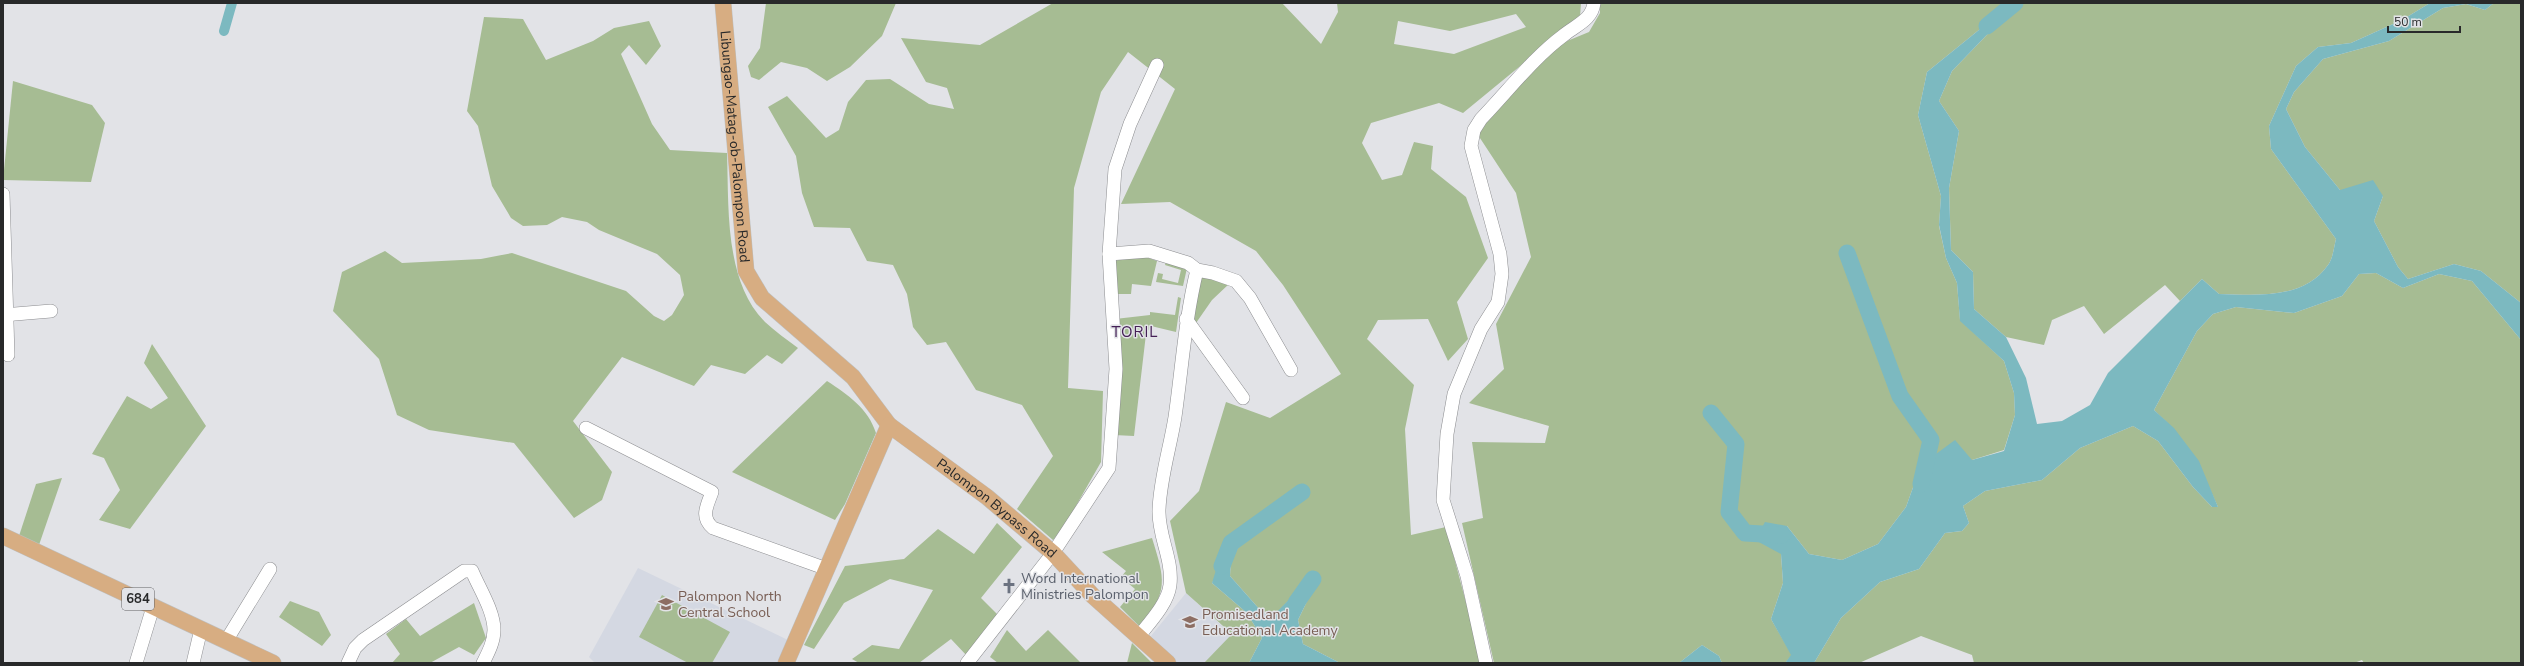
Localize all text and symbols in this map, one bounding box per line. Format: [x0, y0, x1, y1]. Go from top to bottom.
scale bar [2388, 8, 2460, 34]
text: 50 m [2394, 14, 2422, 30]
street label: Libungao-Matag-ob-Palompon Road [716, 30, 755, 263]
district label: TORIL [1112, 322, 1158, 342]
street label: Palompon Bypass Road [933, 454, 1061, 562]
place label: Word International Ministries Palompon [1021, 569, 1149, 604]
church icon: Word International Ministries Palompon [1000, 577, 1018, 595]
place label: Palompon North Central School [678, 587, 782, 622]
road number: 684 [122, 588, 154, 610]
school or university icon: Palompon North Central School [657, 595, 675, 613]
place label: Promisedland Educational Academy [1202, 605, 1339, 640]
school or university icon: Promisedland Educational Academy [1181, 613, 1199, 631]

